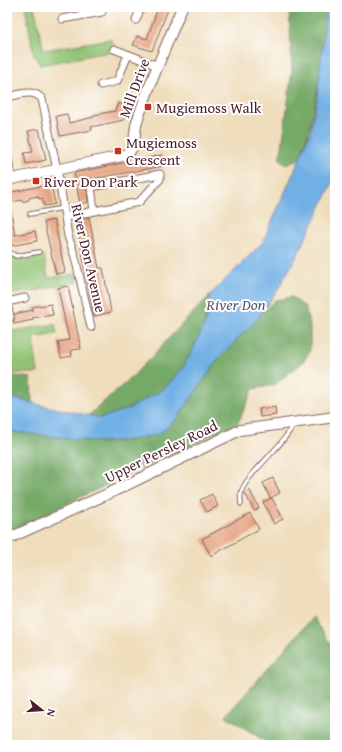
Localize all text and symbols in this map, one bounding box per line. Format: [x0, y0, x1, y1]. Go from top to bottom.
street label: Mill Drive [114, 55, 154, 121]
place label: Mugiemoss Walk [156, 97, 262, 118]
marker: Mugiemoss Walk [143, 102, 153, 112]
place label: Mugiemoss Crescent [126, 132, 197, 170]
marker: Mugiemoss Crescent [113, 146, 123, 156]
place label: River Don Park [44, 171, 138, 192]
marker: River Don Park [31, 176, 41, 186]
street label: River Don Avenue [66, 202, 112, 314]
water label: River Don [205, 292, 266, 316]
street label: Upper Persley Road [101, 415, 221, 487]
north arrow [22, 690, 62, 730]
text: N [43, 707, 60, 719]

